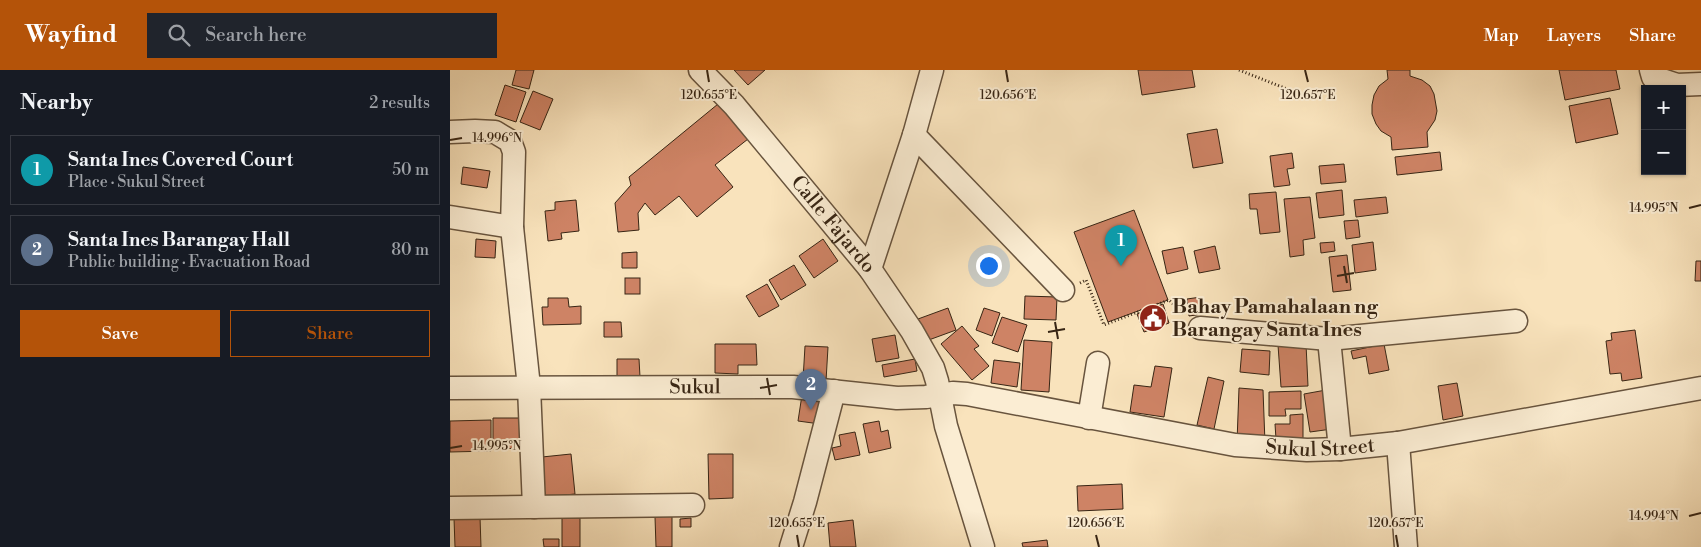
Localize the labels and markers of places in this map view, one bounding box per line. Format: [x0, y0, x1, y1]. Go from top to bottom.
pin: 1 [1105, 225, 1137, 266]
place label: Bahay Pamahalaan ng Barangay Santa Ines [1172, 295, 1378, 343]
public building icon: Bahay Pamahalaan ng Barangay Santa Ines [1138, 303, 1168, 333]
pin: 2 [795, 369, 827, 410]

